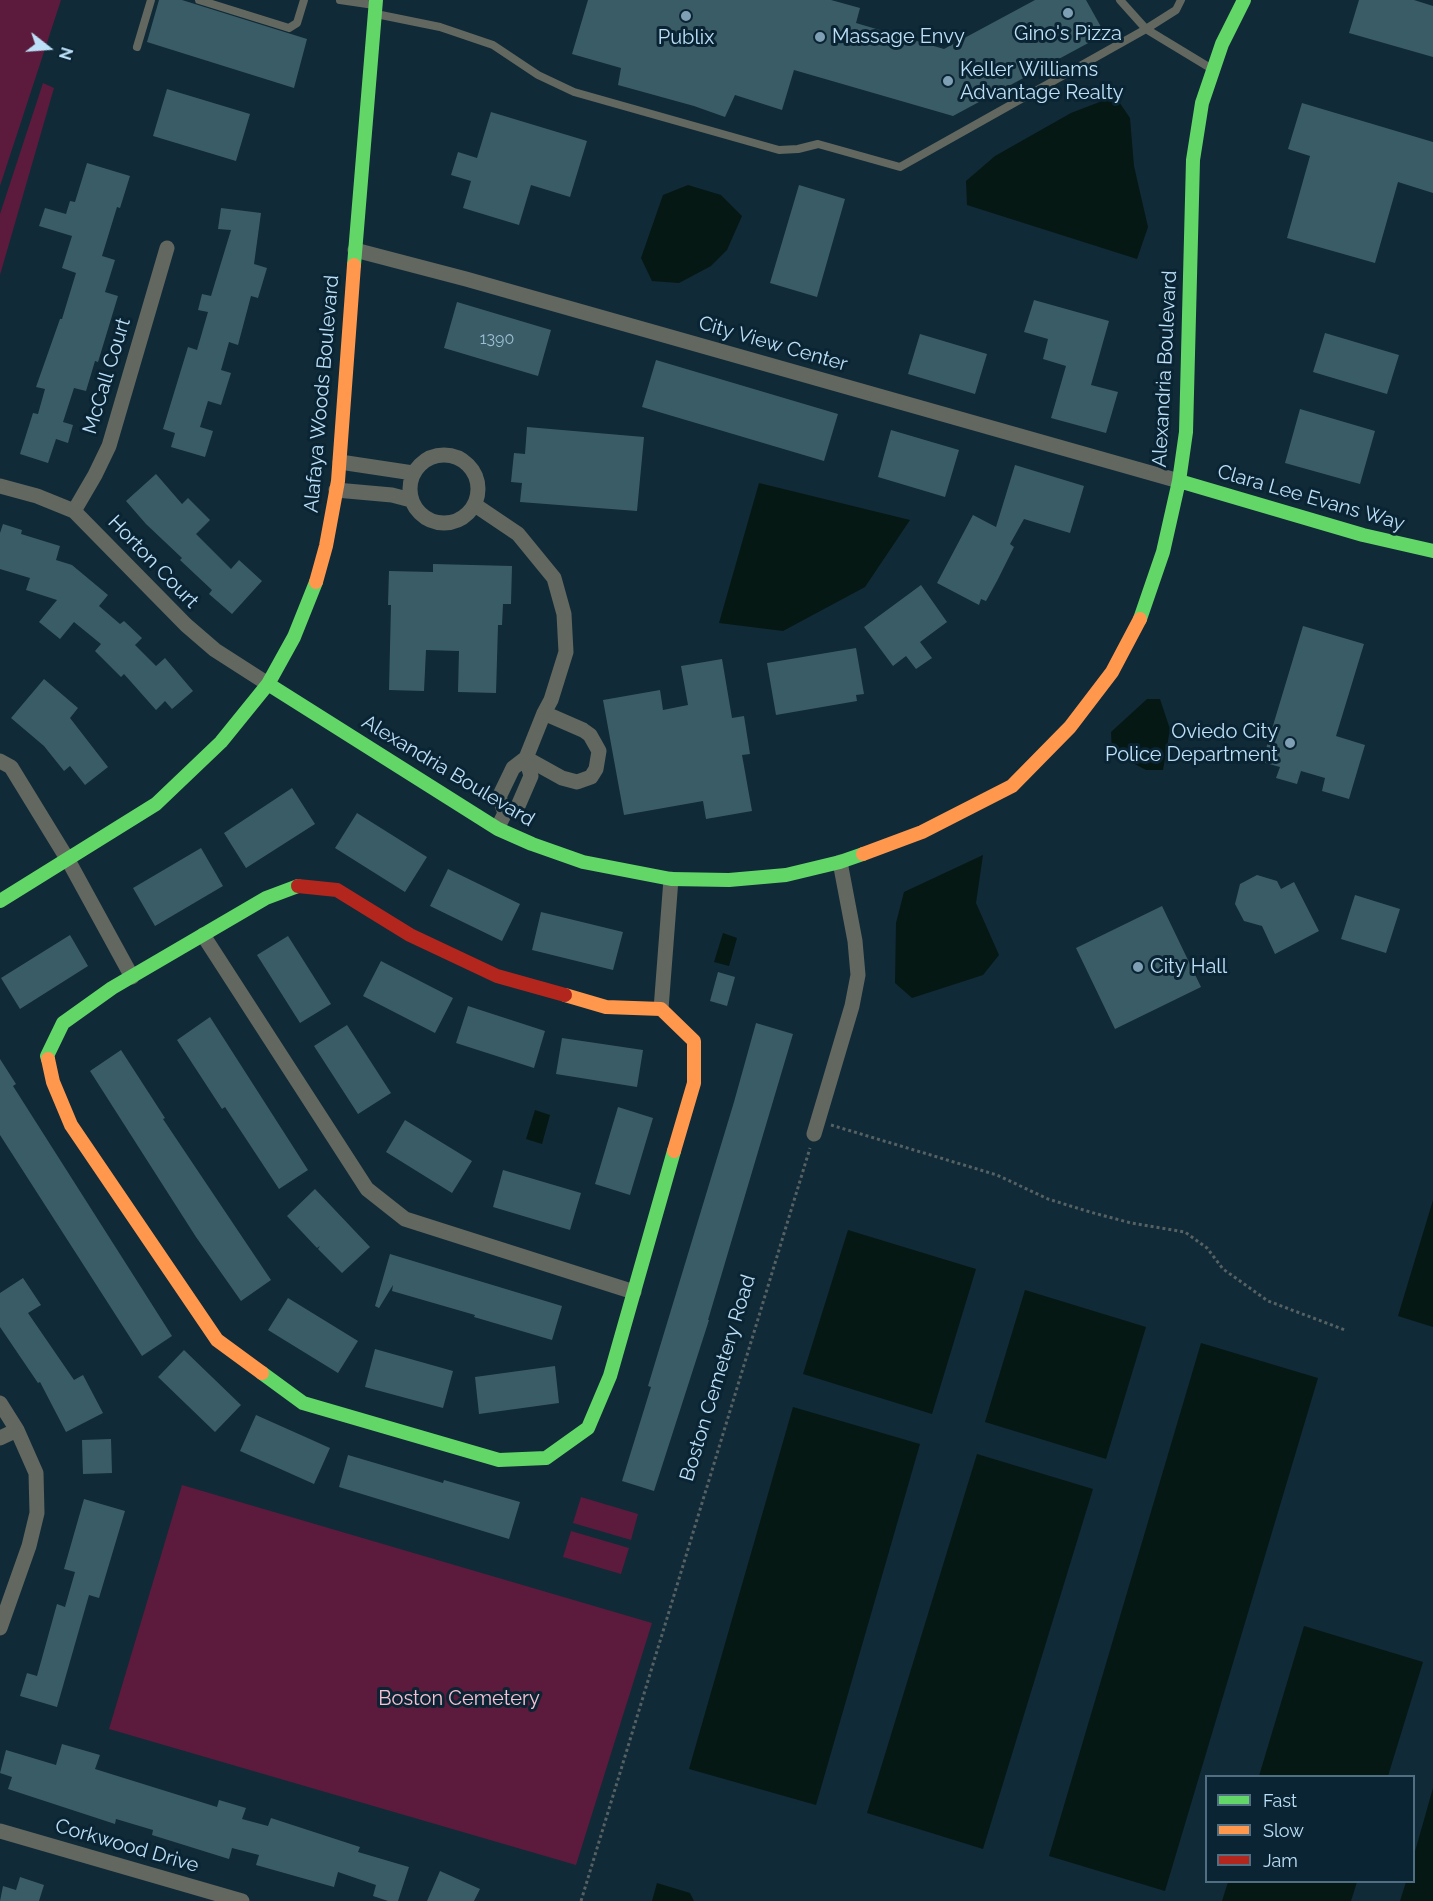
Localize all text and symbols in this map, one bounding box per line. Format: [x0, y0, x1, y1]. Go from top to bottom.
marker: Gino's Pizza [1061, 6, 1075, 20]
marker: Publix [679, 9, 693, 23]
north arrow [18, 18, 78, 78]
place label: Gino's Pizza [1014, 22, 1122, 46]
place label: Massage Envy [832, 25, 965, 49]
place label: Publix [658, 26, 714, 50]
marker: Massage Envy [813, 30, 827, 44]
text: N [55, 45, 77, 62]
place label: Keller Williams Advantage Realty [960, 58, 1124, 105]
marker: Keller Williams Advantage Realty [941, 74, 955, 88]
street label: Alexandria Boulevard [1148, 270, 1182, 468]
street label: Alafaya Woods Boulevard [300, 274, 344, 514]
street label: City View Center [696, 311, 850, 377]
street label: McCall Court [78, 315, 136, 437]
house number: 1390 [480, 329, 514, 349]
street label: Clara Lee Evans Way [1215, 460, 1407, 536]
street label: Horton Court [103, 511, 203, 613]
street label: Alexandria Boulevard [357, 710, 539, 832]
place label: Oviedo City Police Department [1105, 720, 1278, 767]
marker: Oviedo City Police Department [1283, 736, 1297, 750]
place label: City Hall [1150, 955, 1227, 979]
marker: City Hall [1131, 960, 1145, 974]
street label: Boston Cemetery Road [675, 1272, 761, 1484]
park label: Boston Cemetery [378, 1687, 540, 1711]
legend [1205, 1775, 1415, 1883]
text: Fast [1263, 1790, 1297, 1811]
street label: Corkwood Drive [52, 1814, 202, 1878]
text: Slow [1263, 1820, 1304, 1841]
text: Jam [1263, 1850, 1298, 1871]

